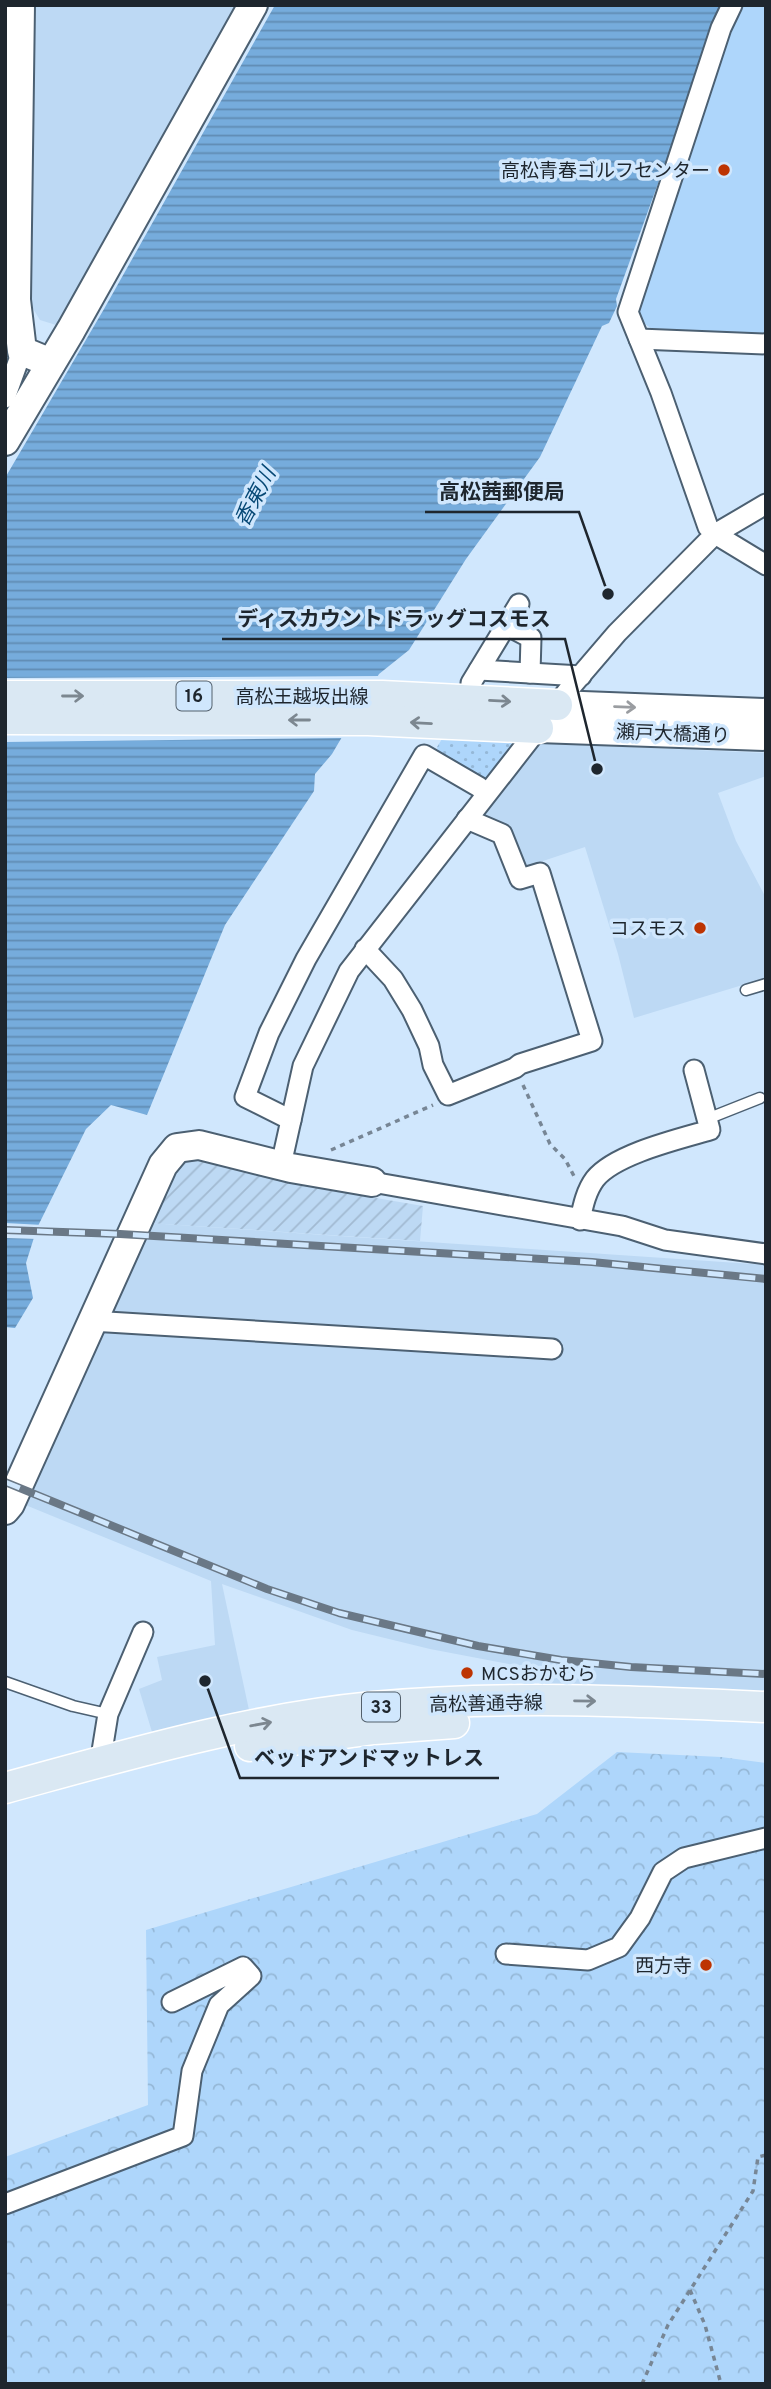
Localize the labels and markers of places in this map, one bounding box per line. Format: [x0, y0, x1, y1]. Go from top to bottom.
place label: 高松青春ゴルフセンター [501, 160, 710, 184]
marker: 高松青春ゴルフセンター [716, 162, 732, 178]
callout: 高松茜郵便局 [425, 470, 579, 512]
callout: ディスカウントドラッグコスモス [222, 597, 565, 639]
place label: コスモス [610, 918, 686, 942]
marker: コスモス [692, 920, 708, 936]
place label: MCSおかむら [481, 1663, 596, 1687]
marker: MCSおかむら [459, 1665, 475, 1681]
callout: ベッドアンドマットレス [240, 1736, 499, 1778]
place label: 西方寺 [635, 1955, 692, 1979]
marker: 西方寺 [698, 1957, 714, 1973]

